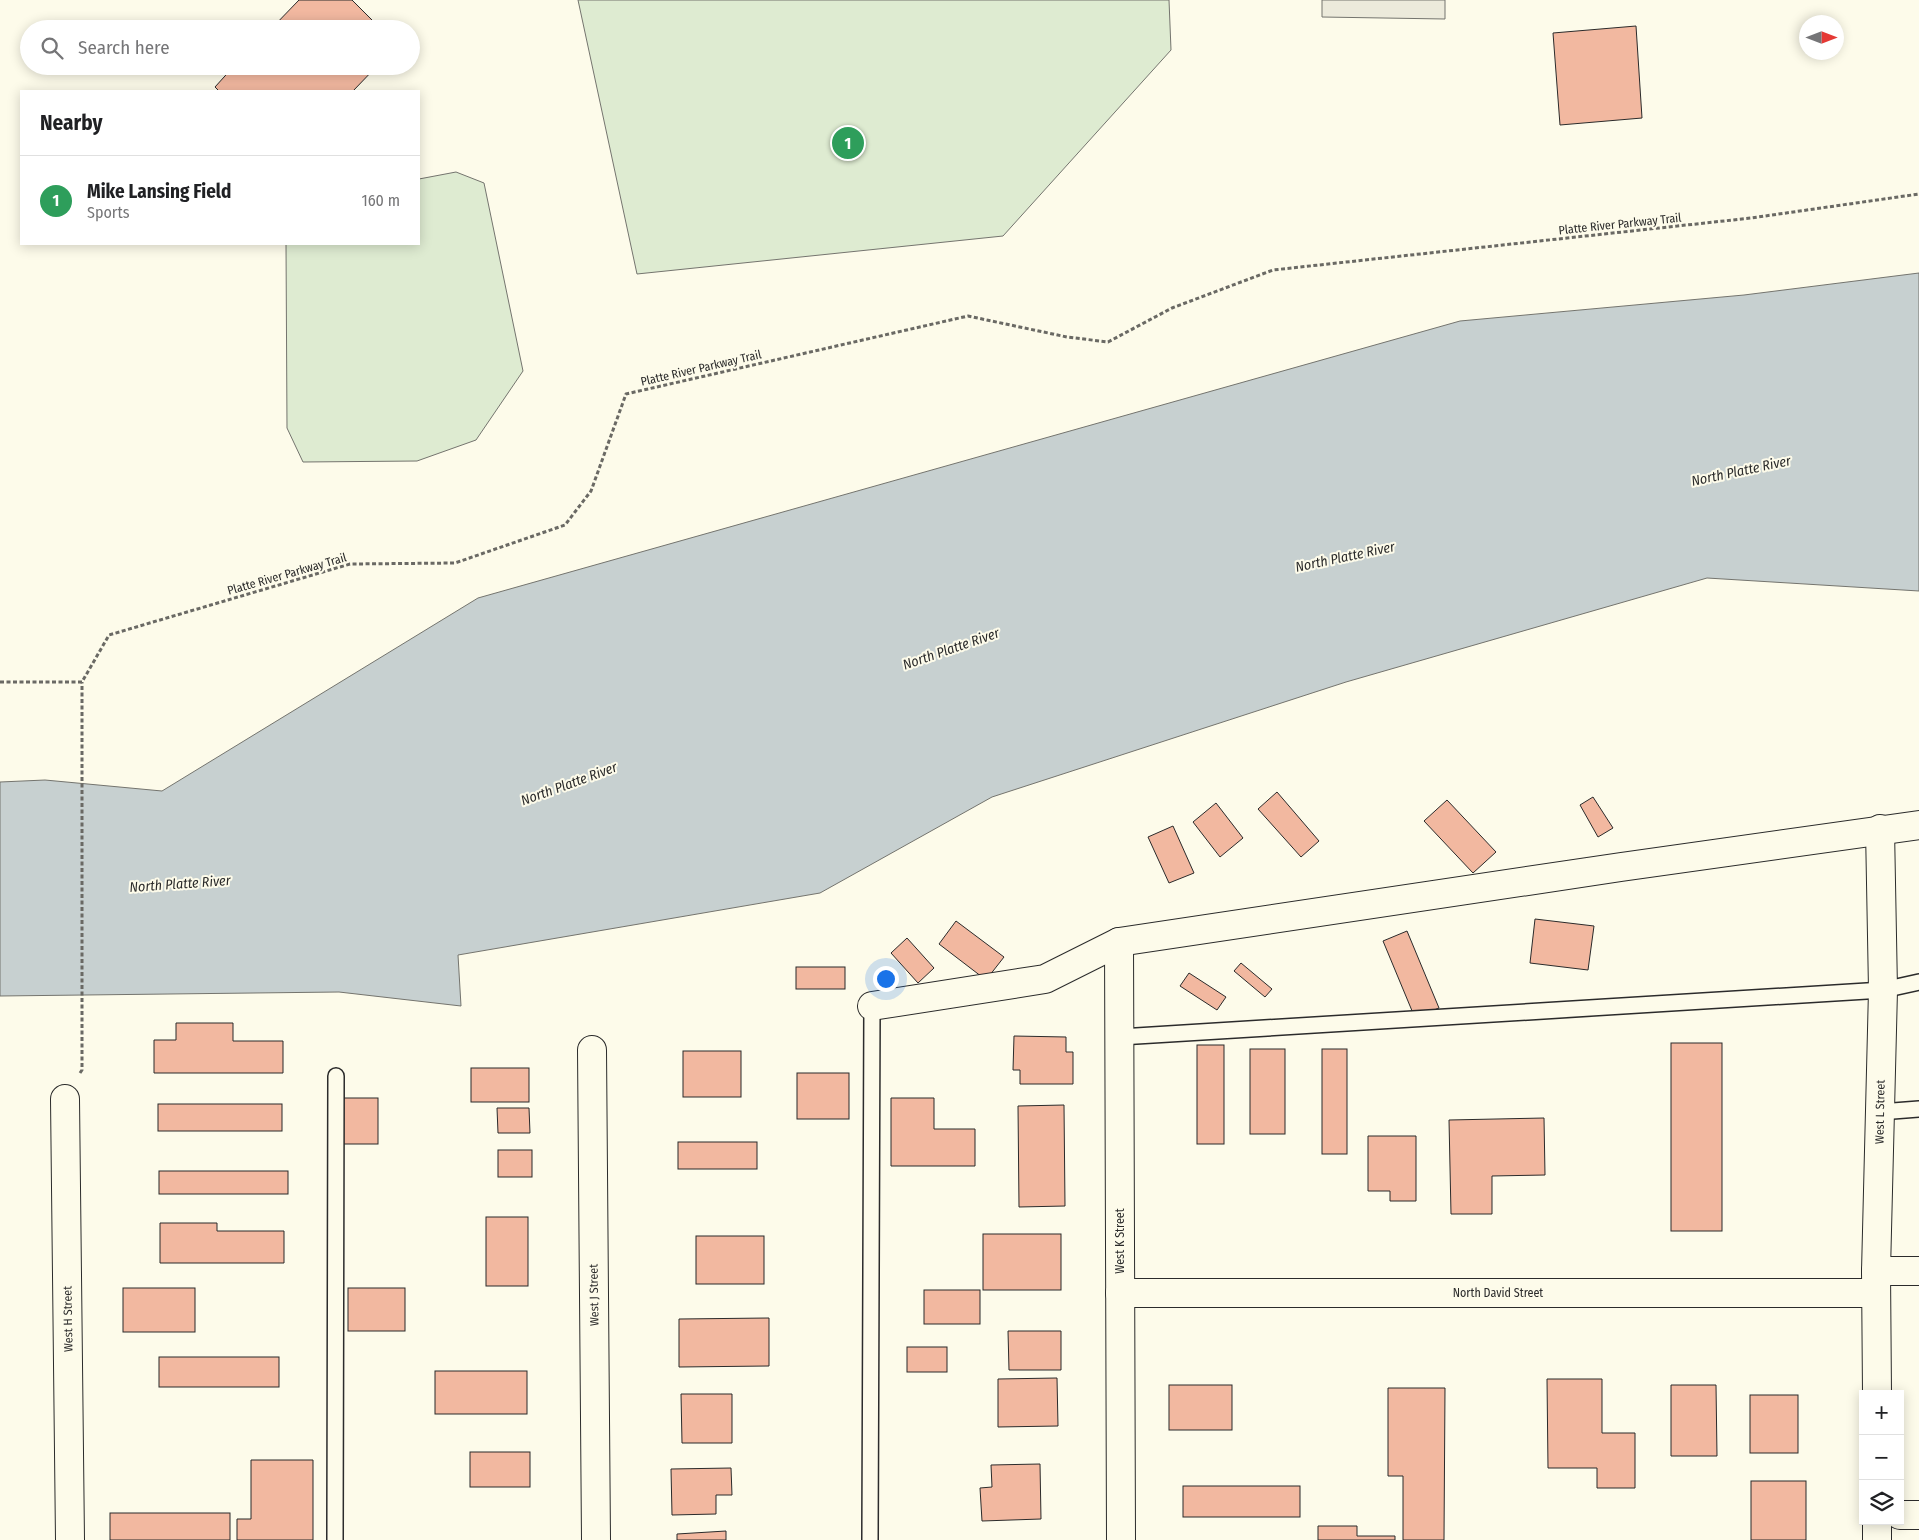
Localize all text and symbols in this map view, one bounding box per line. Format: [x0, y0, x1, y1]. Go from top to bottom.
north arrow [1799, 15, 1844, 60]
search box [20, 20, 420, 75]
icon: search [38, 34, 66, 62]
text: Search here [78, 36, 170, 59]
text: Nearby [40, 110, 102, 136]
pin: 1 [832, 124, 864, 162]
text: Mike Lansing Field [87, 180, 231, 203]
text: 1 [53, 191, 59, 210]
text: 160 m [361, 191, 400, 210]
text: Sports [87, 203, 130, 222]
street label: Platte River Parkway Trail [1558, 211, 1682, 237]
street label: Platte River Parkway Trail [639, 347, 763, 389]
water label: North Platte River [1690, 452, 1793, 490]
water label: North Platte River [1294, 538, 1397, 576]
street label: Platte River Parkway Trail [226, 550, 348, 598]
water label: North Platte River [900, 624, 1003, 674]
water label: North Platte River [519, 758, 621, 809]
water label: North Platte River [129, 872, 232, 896]
your location [873, 966, 899, 992]
street label: West L Street [1872, 1080, 1888, 1144]
street label: West K Street [1113, 1208, 1127, 1274]
street label: West J Street [586, 1264, 602, 1326]
street label: West H Street [60, 1286, 76, 1352]
street label: North David Street [1453, 1286, 1543, 1300]
map controls [1859, 1390, 1904, 1525]
button: + [1859, 1390, 1904, 1435]
button: − [1859, 1435, 1904, 1480]
button: layers [1859, 1480, 1904, 1525]

